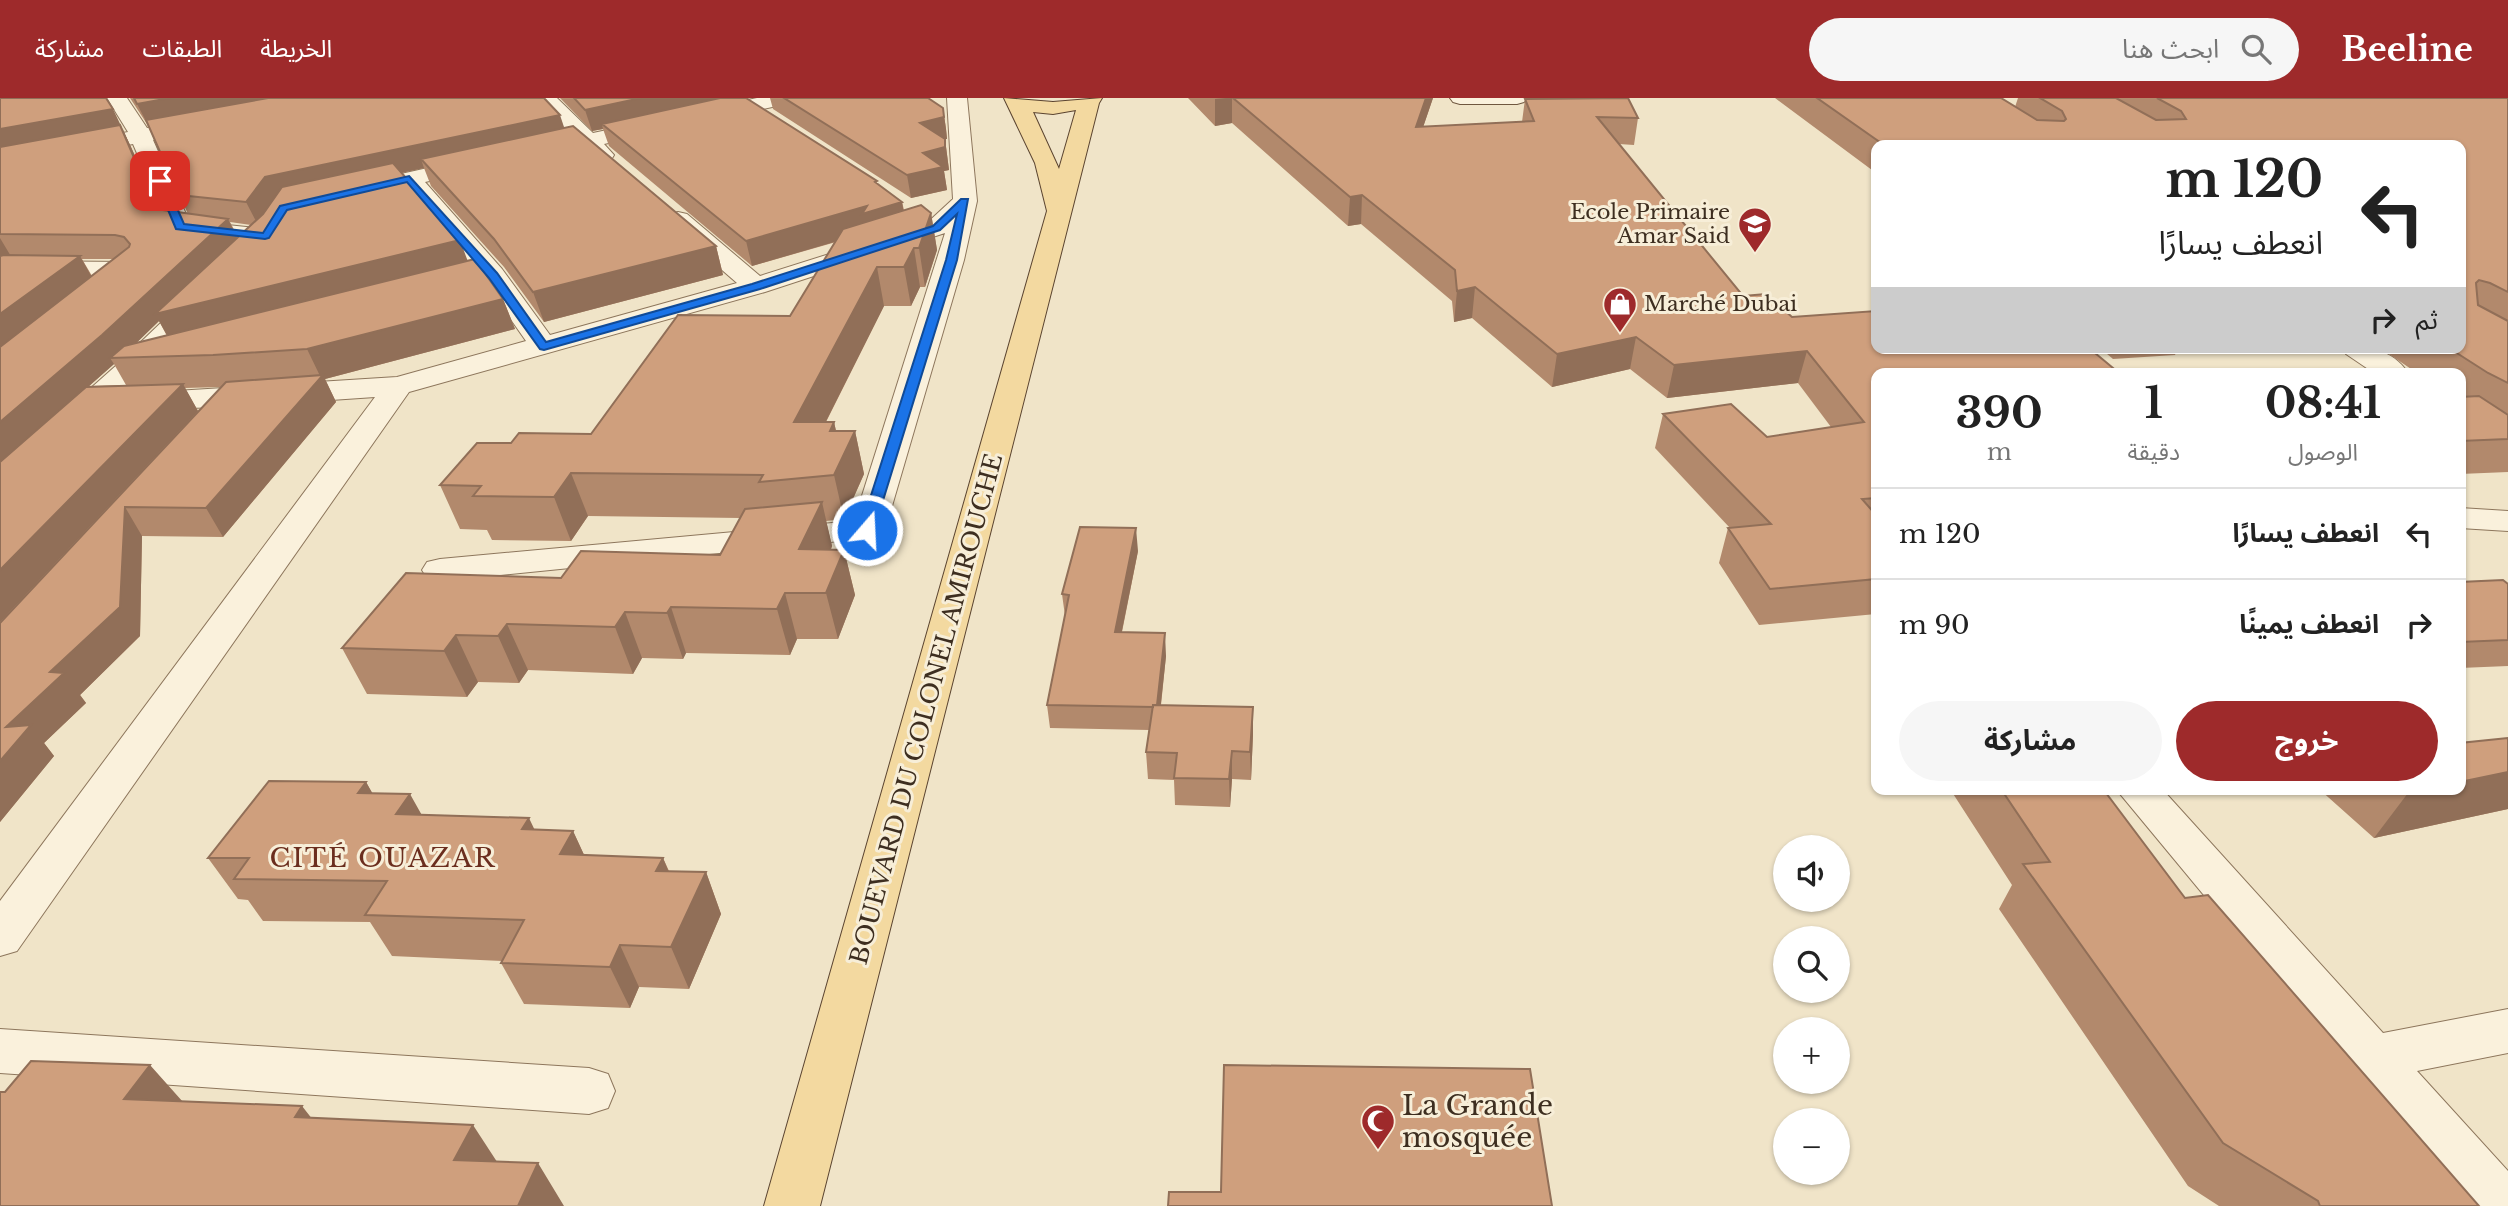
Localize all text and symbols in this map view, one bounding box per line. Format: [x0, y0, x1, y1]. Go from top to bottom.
search box [1809, 18, 2299, 81]
text: Beeline [2341, 29, 2473, 70]
icon: search [2237, 30, 2275, 68]
text: ابحث هنا [2122, 33, 2219, 65]
text: مشاركة [35, 34, 104, 63]
text: الطبقات [142, 34, 222, 63]
text: الخريطة [260, 34, 332, 63]
text: 120 m [2165, 149, 2323, 210]
pin [130, 151, 190, 211]
icon: arrive [141, 162, 179, 200]
icon: left [2347, 168, 2438, 259]
place label: Ecole Primaire Amar Said [1570, 199, 1730, 249]
school or university icon: Ecole Primaire Amar Said [1736, 205, 1774, 254]
text: انعطف يسارًا [2158, 223, 2323, 263]
shop icon: Marché Dubai [1601, 285, 1639, 334]
place label: Marché Dubai [1644, 291, 1797, 317]
icon: right [2364, 301, 2402, 339]
text: ثم [2416, 304, 2438, 336]
text: 1 [2145, 377, 2163, 429]
text: 08:41 [2265, 377, 2381, 429]
text: 390 [1956, 387, 2043, 439]
text: m [1987, 438, 2012, 466]
text: دقيقة [2127, 438, 2180, 466]
text: الوصول [2288, 438, 2358, 466]
street label: BOUEVARD DU COLONEL AMIROUCHE [844, 450, 1008, 968]
position arrow [830, 493, 904, 567]
icon: left [2400, 515, 2438, 553]
text: انعطف يسارًا [2232, 517, 2379, 549]
text: 120 m [1899, 518, 1981, 550]
icon: right [2400, 606, 2438, 644]
text: انعطف يمينًا [2239, 608, 2379, 640]
text: 90 m [1899, 609, 1970, 641]
button: مشاركة [1899, 701, 2162, 781]
button: خروج [2176, 701, 2438, 781]
map controls [1773, 835, 1850, 1185]
button: sound [1773, 835, 1850, 912]
district label: CITÉ OUAZAR [269, 842, 497, 874]
button: search [1773, 926, 1850, 1003]
button: + [1773, 1017, 1850, 1094]
place label: La Grande mosquée [1402, 1088, 1553, 1155]
mosque icon: La Grande mosquée [1359, 1102, 1397, 1151]
button: − [1773, 1108, 1850, 1185]

